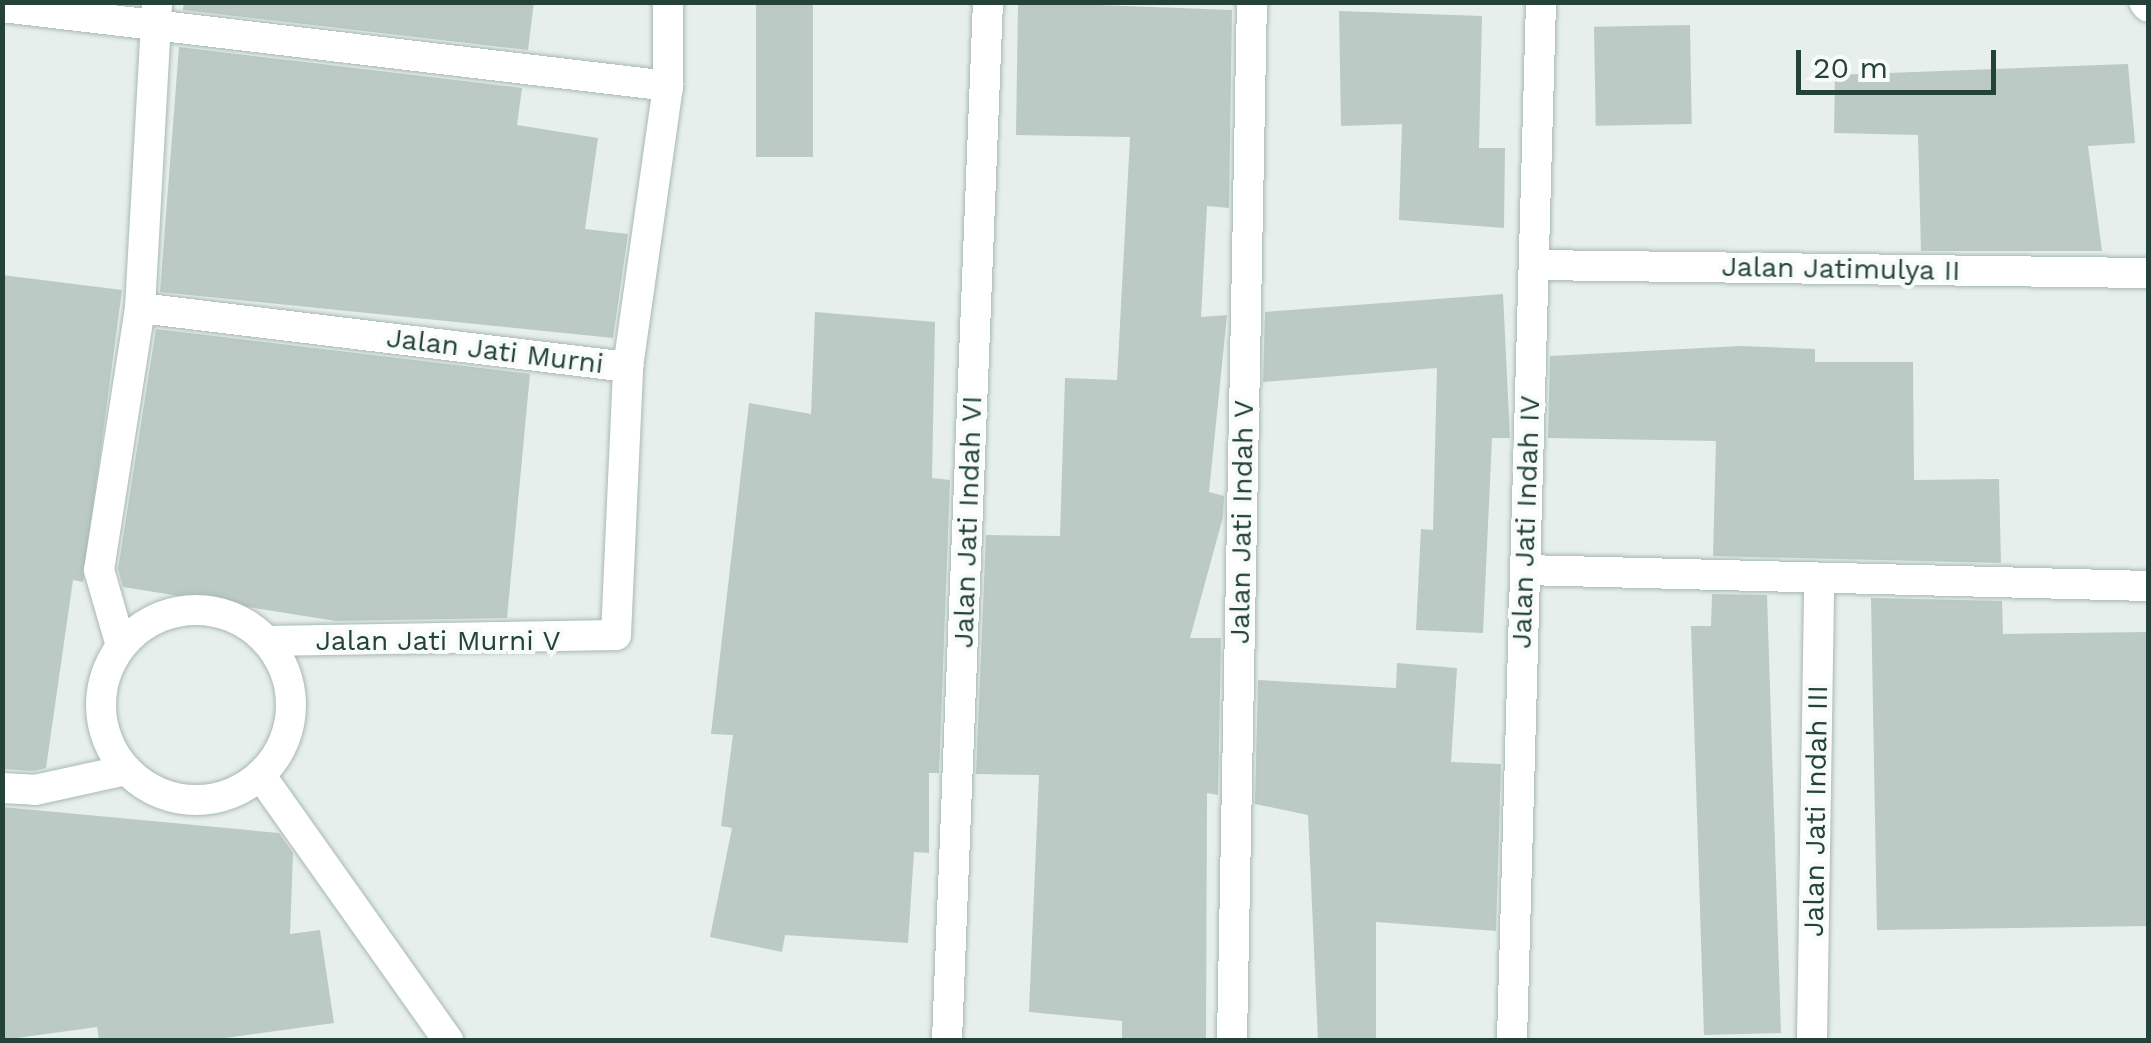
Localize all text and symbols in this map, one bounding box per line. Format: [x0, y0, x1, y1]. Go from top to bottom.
scale bar [1801, 30, 2001, 92]
text: 20 m [1813, 50, 1888, 85]
street label: Jalan Jatimulya II [1721, 250, 1961, 288]
street label: Jalan Jati Murni [384, 321, 606, 381]
street label: Jalan Jati Indah VI [947, 394, 989, 650]
street label: Jalan Jati Indah IV [1505, 394, 1547, 650]
street label: Jalan Jati Indah V [1223, 399, 1261, 645]
street label: Jalan Jati Murni V [315, 624, 561, 658]
street label: Jalan Jati Indah III [1797, 684, 1835, 938]

